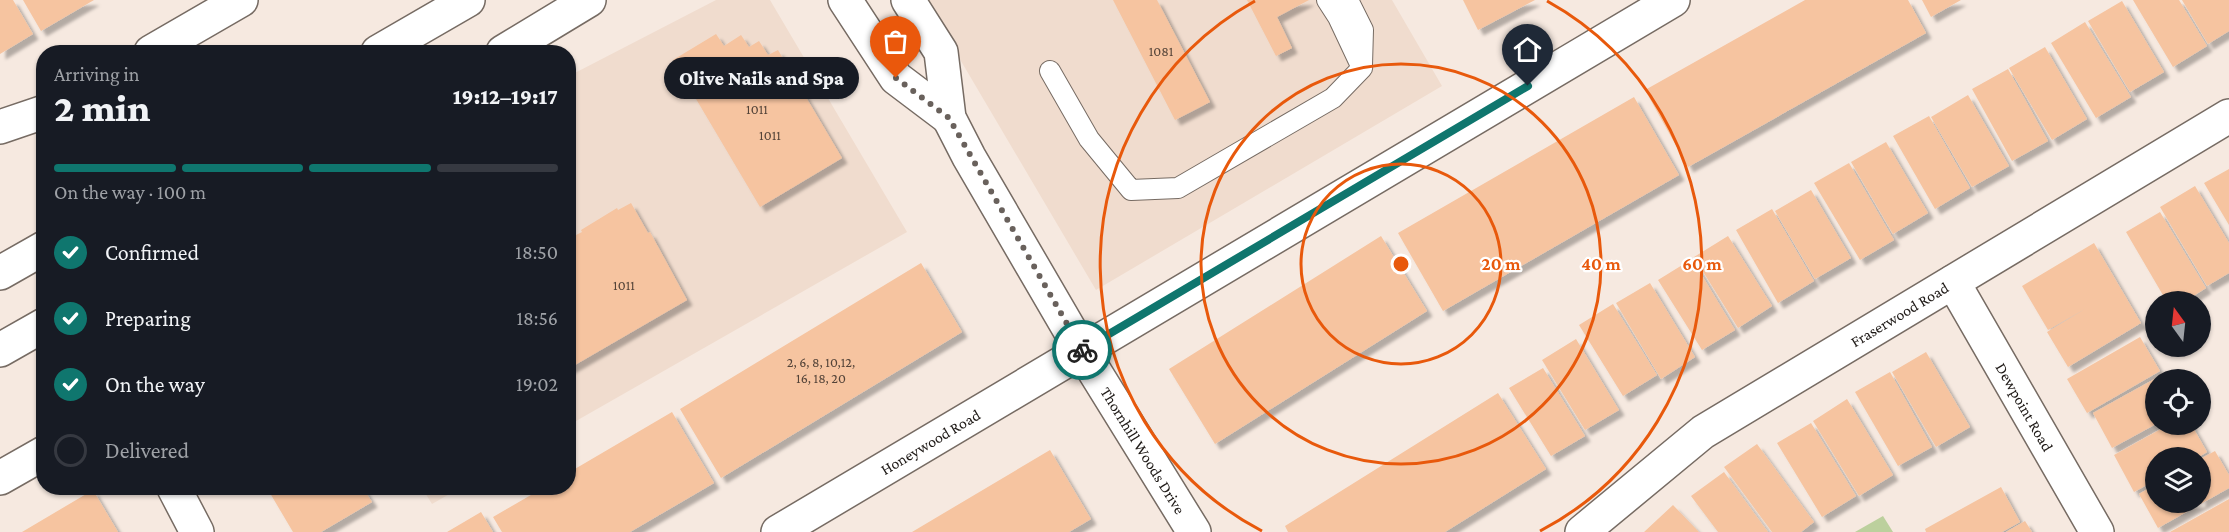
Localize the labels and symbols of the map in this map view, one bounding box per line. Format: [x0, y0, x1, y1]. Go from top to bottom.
pin [870, 16, 921, 78]
pin [1502, 24, 1553, 86]
house number: 1081 [1149, 43, 1174, 59]
callout: Olive Nails and Spa [665, 57, 860, 99]
house number: 1011 [746, 101, 768, 117]
house number: 1011 [759, 127, 781, 143]
centre of rings [1391, 254, 1411, 274]
text: 20 m [1482, 254, 1521, 274]
text: 40 m [1581, 254, 1621, 274]
text: 60 m [1682, 254, 1722, 274]
house number: 1011 [613, 277, 635, 293]
street label: Fraserwood Road [1847, 278, 1952, 350]
north arrow [2145, 291, 2211, 357]
courier [1052, 320, 1112, 380]
house number: 2, 6, 8, 10,12, 16, 18, 20 [787, 354, 855, 386]
street label: Dewpoint Road [1993, 360, 2057, 455]
street label: Thornhill Woods Drive [1098, 384, 1189, 517]
street label: Honeywood Road [877, 405, 984, 478]

